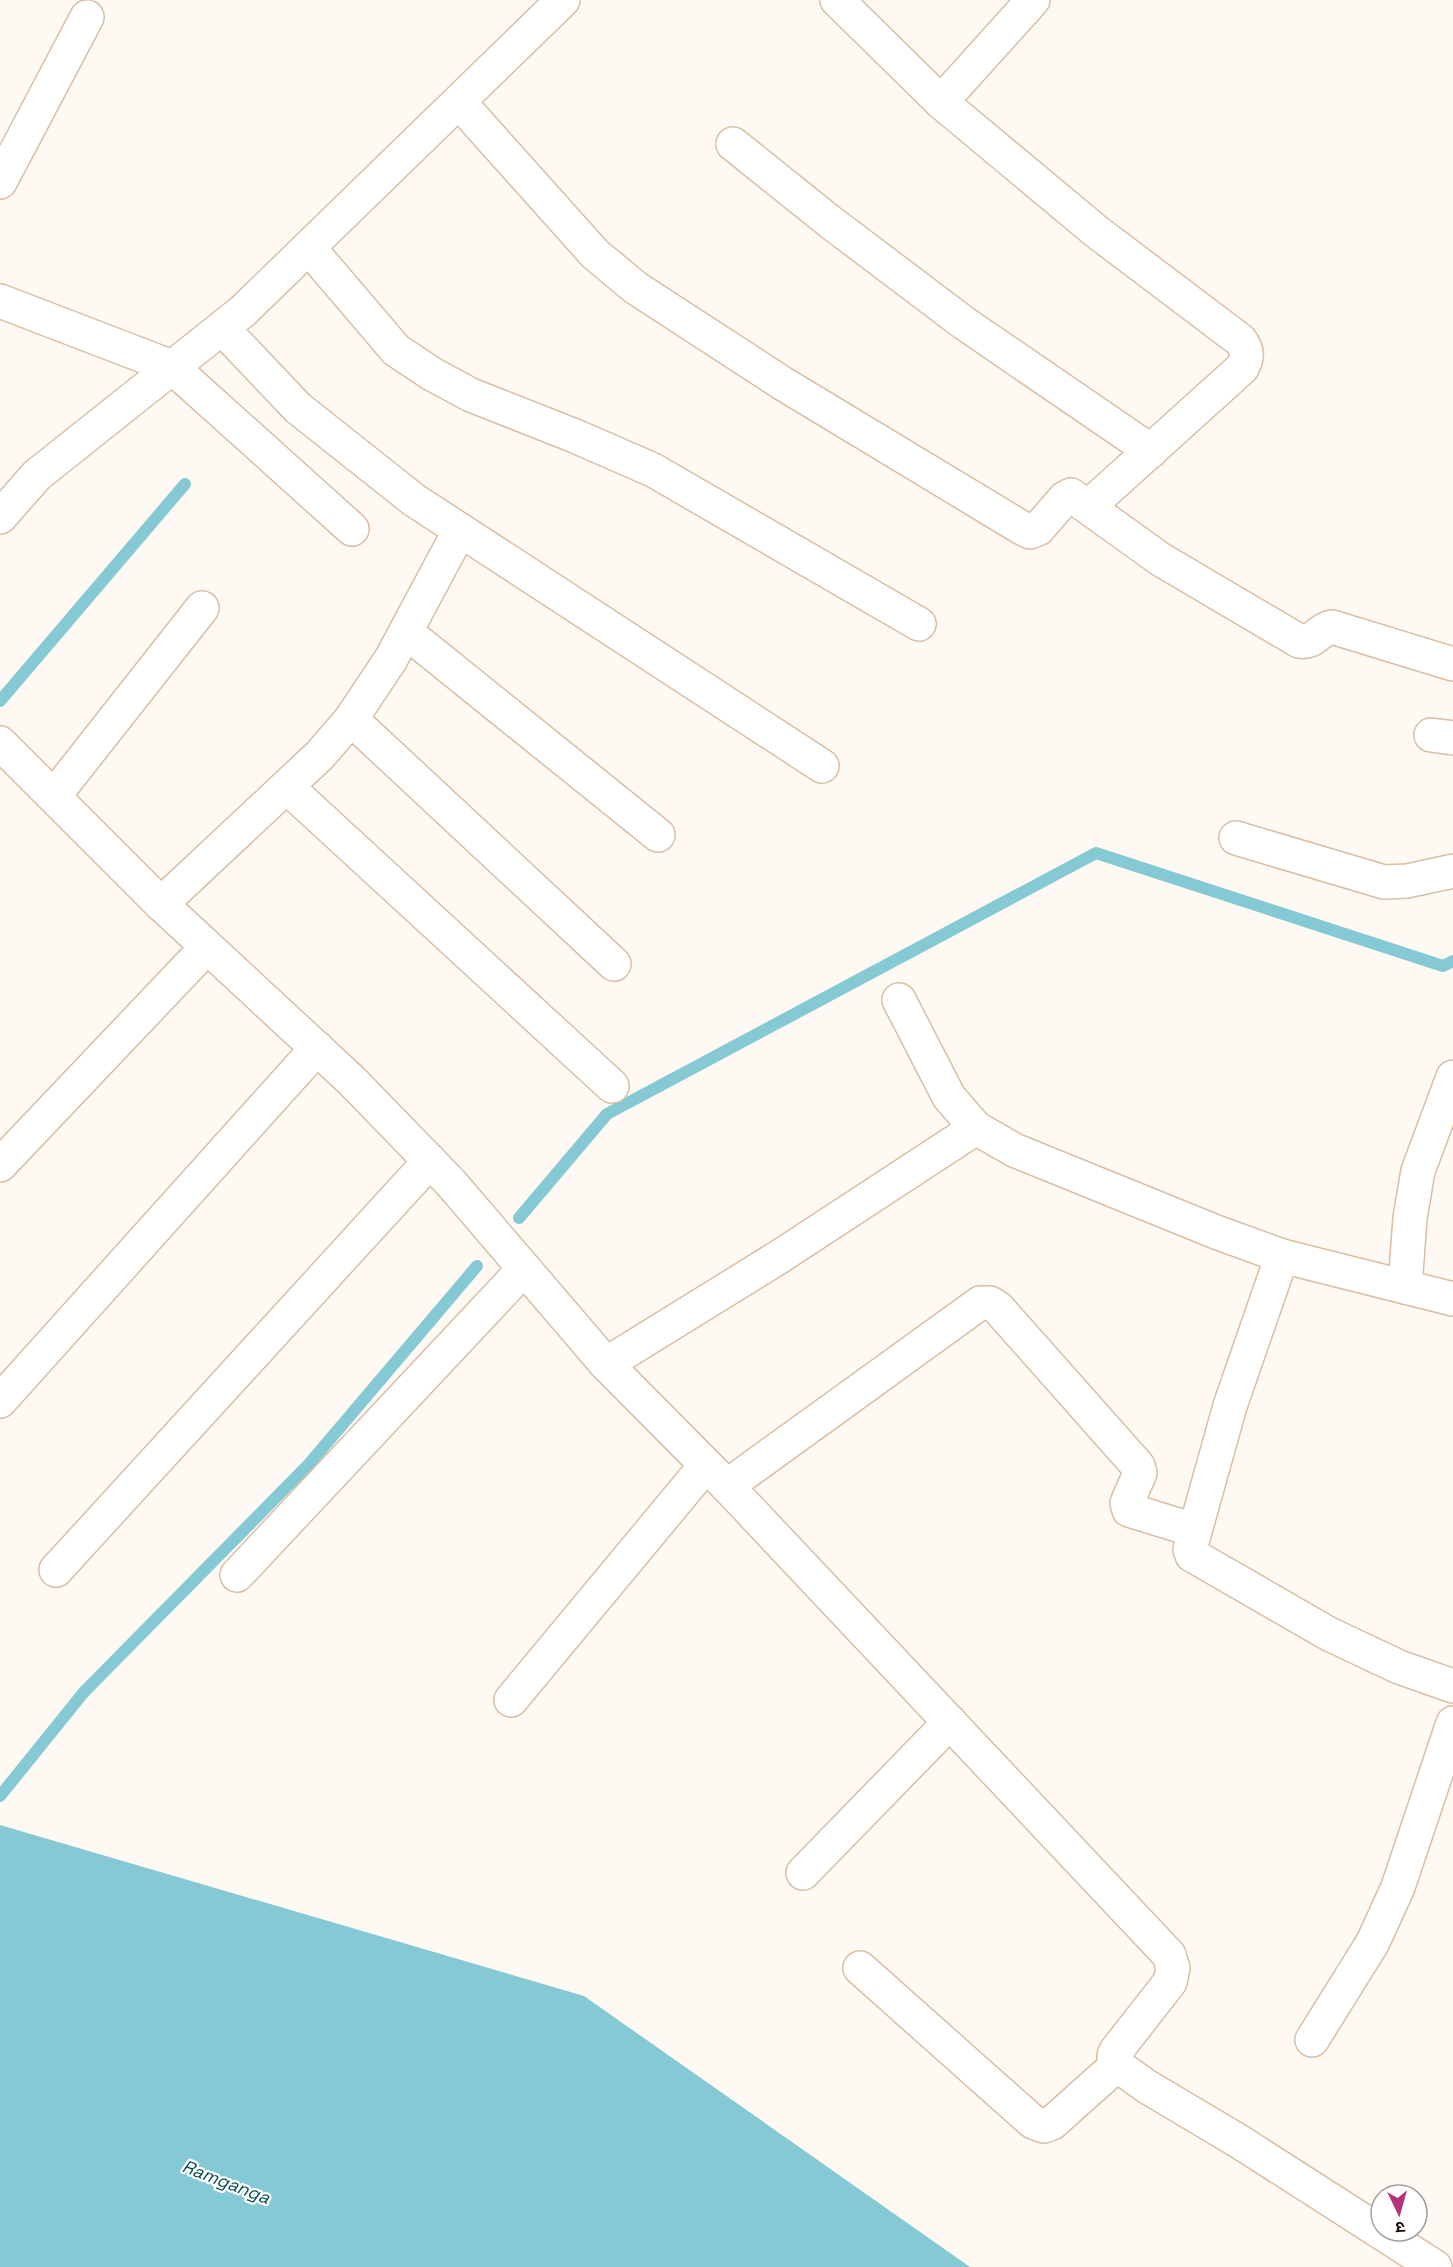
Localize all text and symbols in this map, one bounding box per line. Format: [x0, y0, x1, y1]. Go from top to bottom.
water label: Ramganga [179, 2154, 274, 2209]
north arrow [1369, 2183, 1429, 2243]
text: उ [1394, 2217, 1406, 2238]

